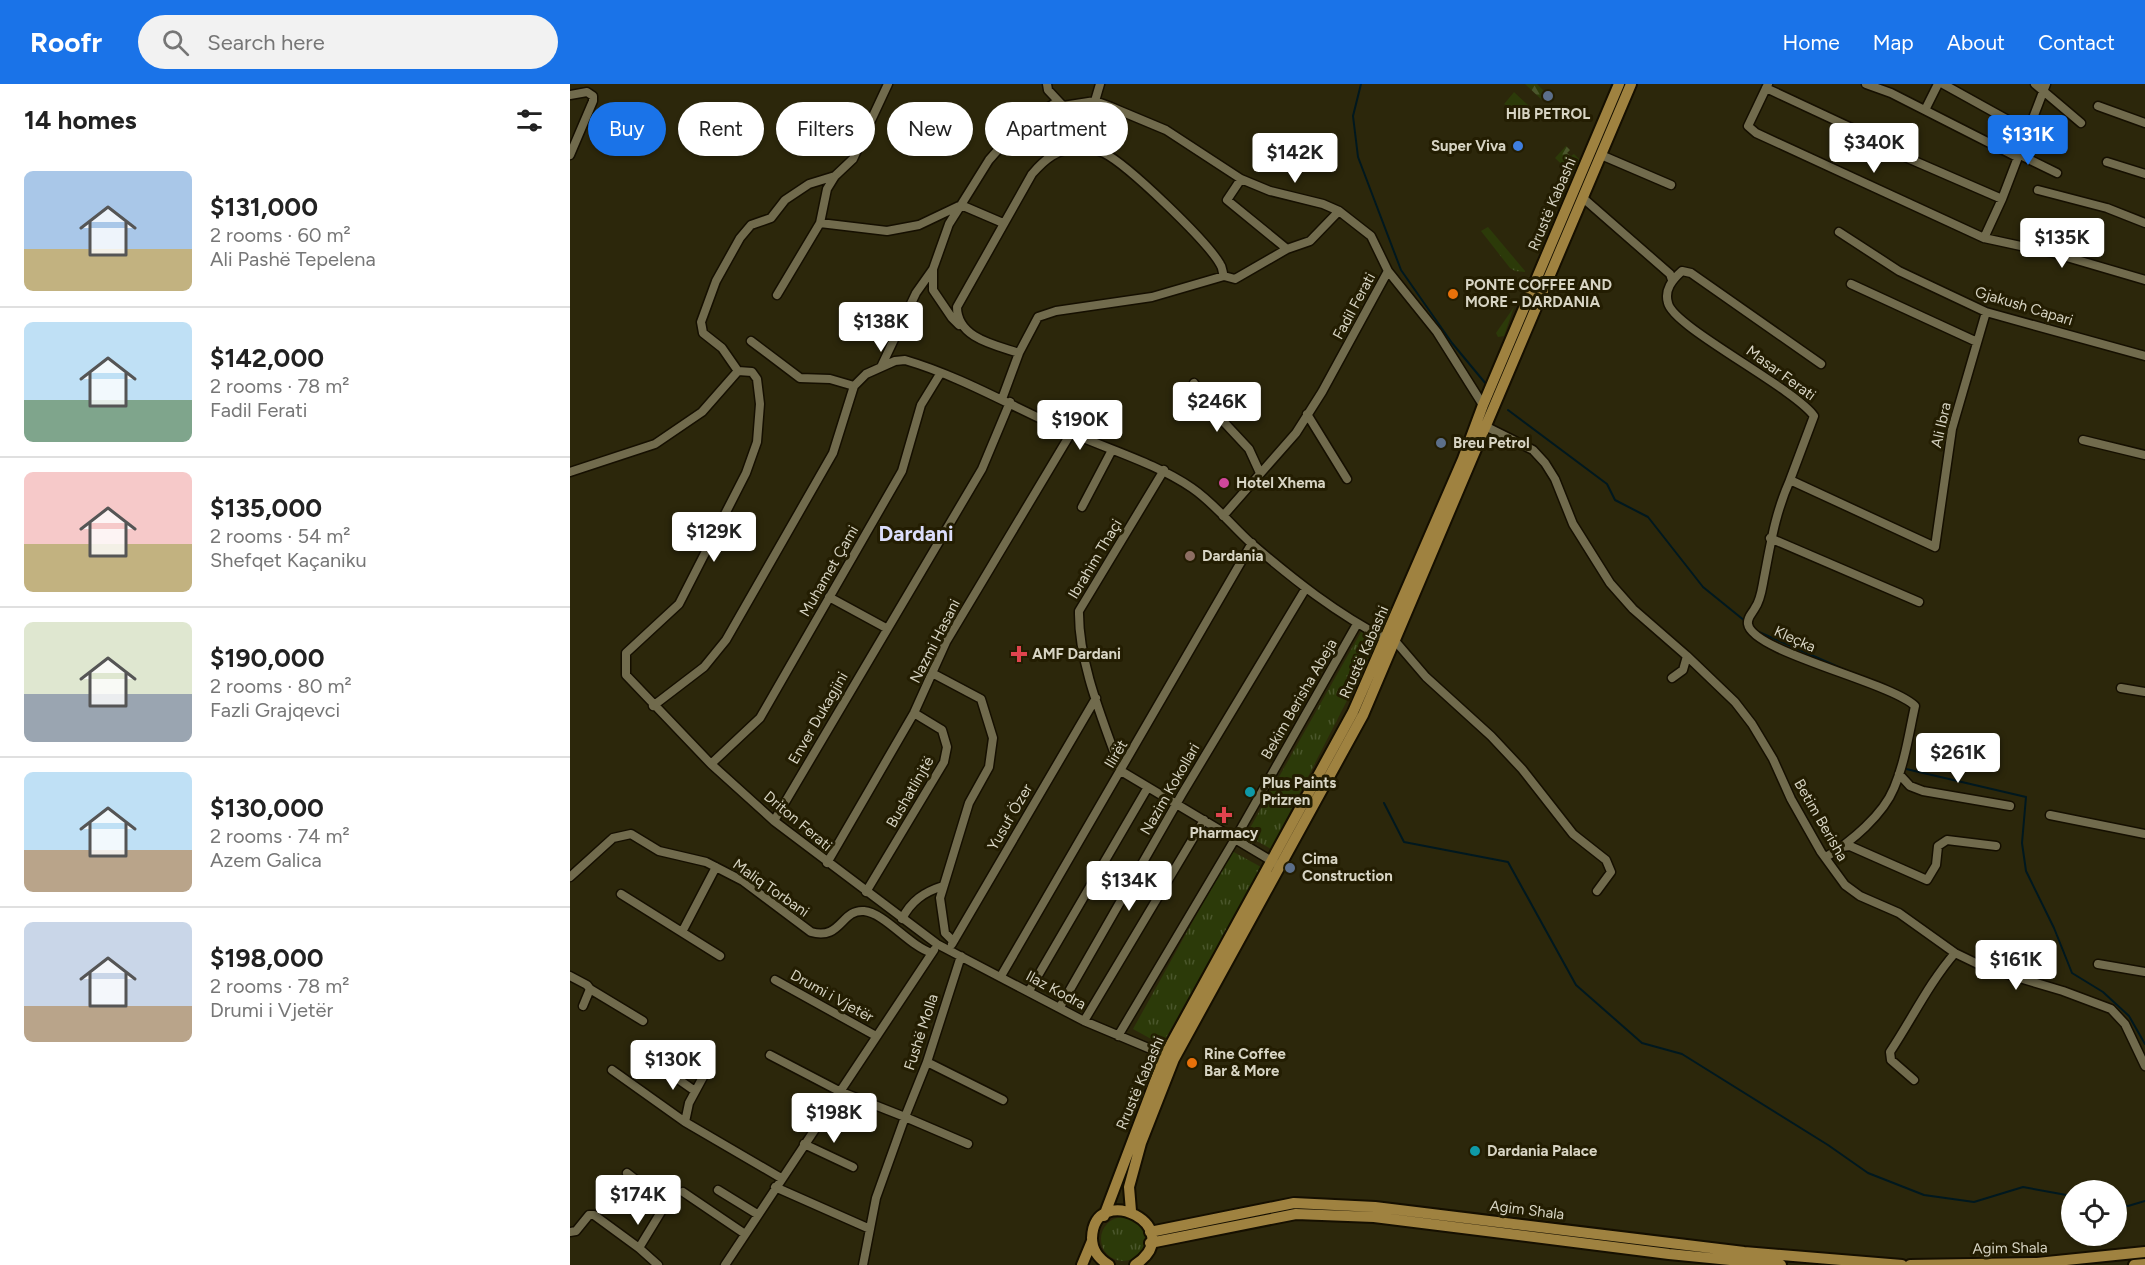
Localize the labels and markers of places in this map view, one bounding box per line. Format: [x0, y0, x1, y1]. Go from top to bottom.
marker: HIB PETROL [1541, 89, 1555, 103]
place label: HIB PETROL [1506, 105, 1590, 123]
pin: $131K [1986, 115, 2070, 166]
pin: $340K [1832, 123, 1916, 174]
pin: $142K [1253, 133, 1337, 184]
place label: Super Viva [1431, 137, 1506, 155]
marker: Super Viva [1511, 139, 1525, 153]
pin: $135K [2020, 218, 2104, 269]
place label: PONTE COFFEE AND MORE - DARDANIA [1465, 276, 1612, 311]
marker: PONTE COFFEE AND MORE - DARDANIA [1446, 287, 1460, 301]
pin: $138K [839, 302, 923, 353]
pin: $246K [1175, 382, 1259, 433]
pin: $190K [1038, 400, 1122, 451]
place label: Breu Petrol [1453, 434, 1530, 452]
marker: Breu Petrol [1434, 436, 1448, 450]
place label: Hotel Xhema [1236, 474, 1326, 492]
marker: Hotel Xhema [1217, 476, 1231, 490]
pin: $129K [672, 512, 756, 563]
place label: Dardania [1202, 547, 1264, 565]
marker: Dardania [1183, 549, 1197, 563]
marker: AMF Dardani [1010, 645, 1028, 663]
place label: AMF Dardani [1032, 645, 1121, 663]
pin: $261K [1916, 733, 2000, 784]
place label: Plus Paints Prizren [1262, 774, 1336, 809]
marker: Plus Paints Prizren [1243, 785, 1257, 799]
marker: Pharmacy [1217, 808, 1231, 822]
place label: Pharmacy [1190, 824, 1259, 842]
place label: Cima Construction [1302, 850, 1393, 885]
pin: $134K [1087, 861, 1171, 912]
marker: Cima Construction [1283, 861, 1297, 875]
pin: $161K [1974, 940, 2058, 991]
pin: $130K [631, 1040, 715, 1091]
place label: Rine Coffee Bar & More [1204, 1045, 1287, 1080]
marker: Rine Coffee Bar & More [1185, 1056, 1199, 1070]
pin: $198K [792, 1093, 876, 1144]
place label: Dardania Palace [1487, 1142, 1598, 1160]
marker: Dardania Palace [1468, 1144, 1482, 1158]
pin: $174K [596, 1175, 680, 1226]

